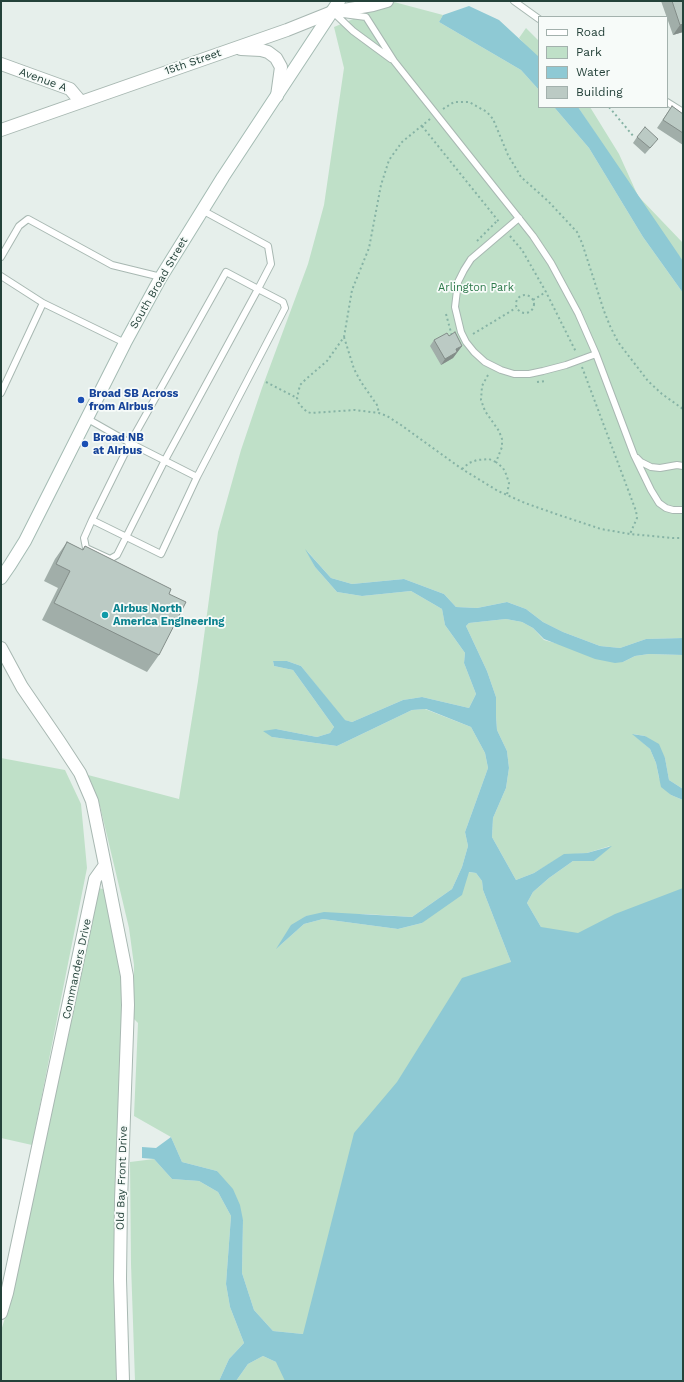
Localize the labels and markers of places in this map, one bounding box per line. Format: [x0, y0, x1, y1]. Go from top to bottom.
place label: Broad SB Across from Airbus [89, 387, 178, 413]
marker: Broad SB Across from Airbus [76, 395, 86, 405]
place label: Broad NB at Airbus [93, 431, 144, 457]
marker: Broad NB at Airbus [80, 439, 90, 449]
place label: Airbus North America Engineering [113, 602, 224, 628]
marker: Airbus North America Engineering [100, 610, 110, 620]

